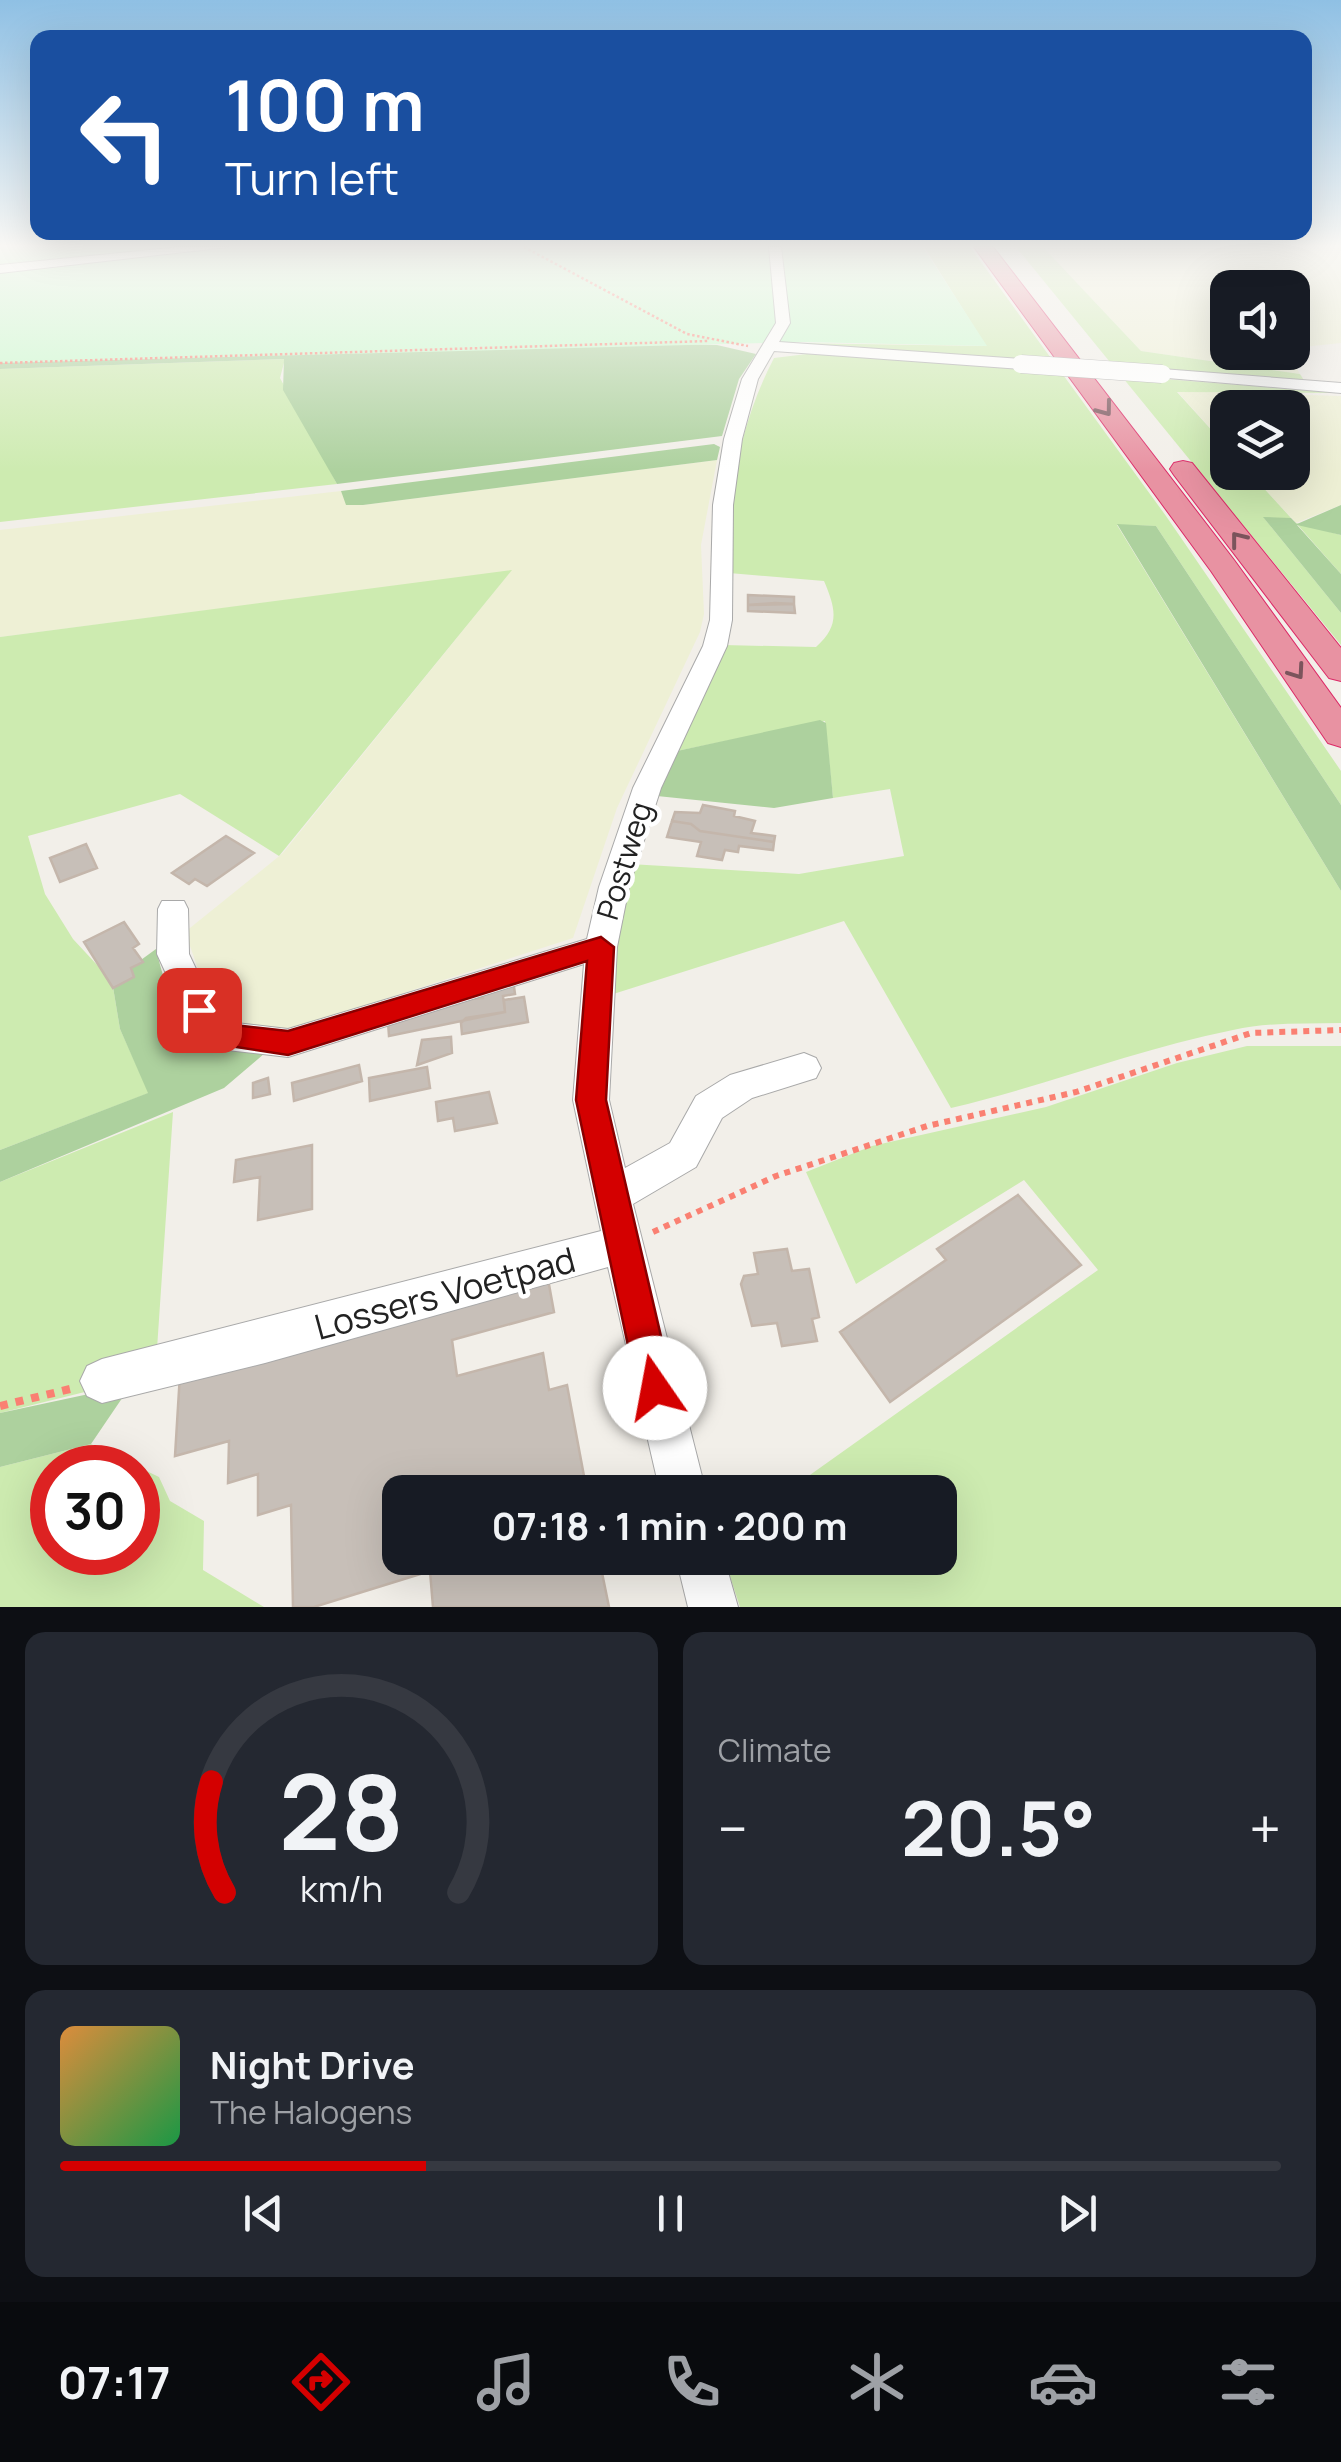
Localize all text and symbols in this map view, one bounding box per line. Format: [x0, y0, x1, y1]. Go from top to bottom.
text: 100 m [225, 56, 425, 152]
icon: left [60, 70, 190, 200]
text: Turn left [225, 147, 399, 209]
map controls [1210, 270, 1310, 490]
button: sound [1210, 270, 1310, 370]
button: layers [1210, 390, 1310, 490]
one-way arrow [1093, 398, 1110, 416]
one-way arrow [1232, 532, 1249, 550]
one-way arrow [1285, 660, 1303, 679]
street label: Postweg [586, 797, 661, 924]
pin [157, 968, 242, 1053]
icon: arrive [172, 983, 227, 1038]
street label: Lossers Voetpad [309, 1235, 580, 1351]
position arrow [603, 1336, 707, 1440]
speed limit sign: 30 [30, 1445, 160, 1575]
text: 07:18 · 1 min · 200 m [491, 1499, 848, 1551]
text: Climate [718, 1728, 832, 1772]
text: 28 [279, 1739, 404, 1881]
text: 20.5° [901, 1776, 1096, 1879]
text: − [718, 1790, 748, 1866]
text: + [1249, 1790, 1281, 1866]
text: km/h [300, 1864, 383, 1913]
text: Night Drive [210, 2038, 415, 2090]
text: The Halogens [210, 2090, 412, 2134]
icon: previous [236, 2186, 291, 2241]
icon: pause [643, 2186, 698, 2241]
icon: next [1050, 2186, 1105, 2241]
icon: directions [286, 2347, 356, 2417]
icon: music [471, 2347, 541, 2417]
icon: phone [657, 2347, 727, 2417]
icon: climate [842, 2347, 912, 2417]
icon: car [1028, 2347, 1098, 2417]
icon: filters [1213, 2347, 1283, 2417]
text: 07:17 [58, 2351, 170, 2413]

